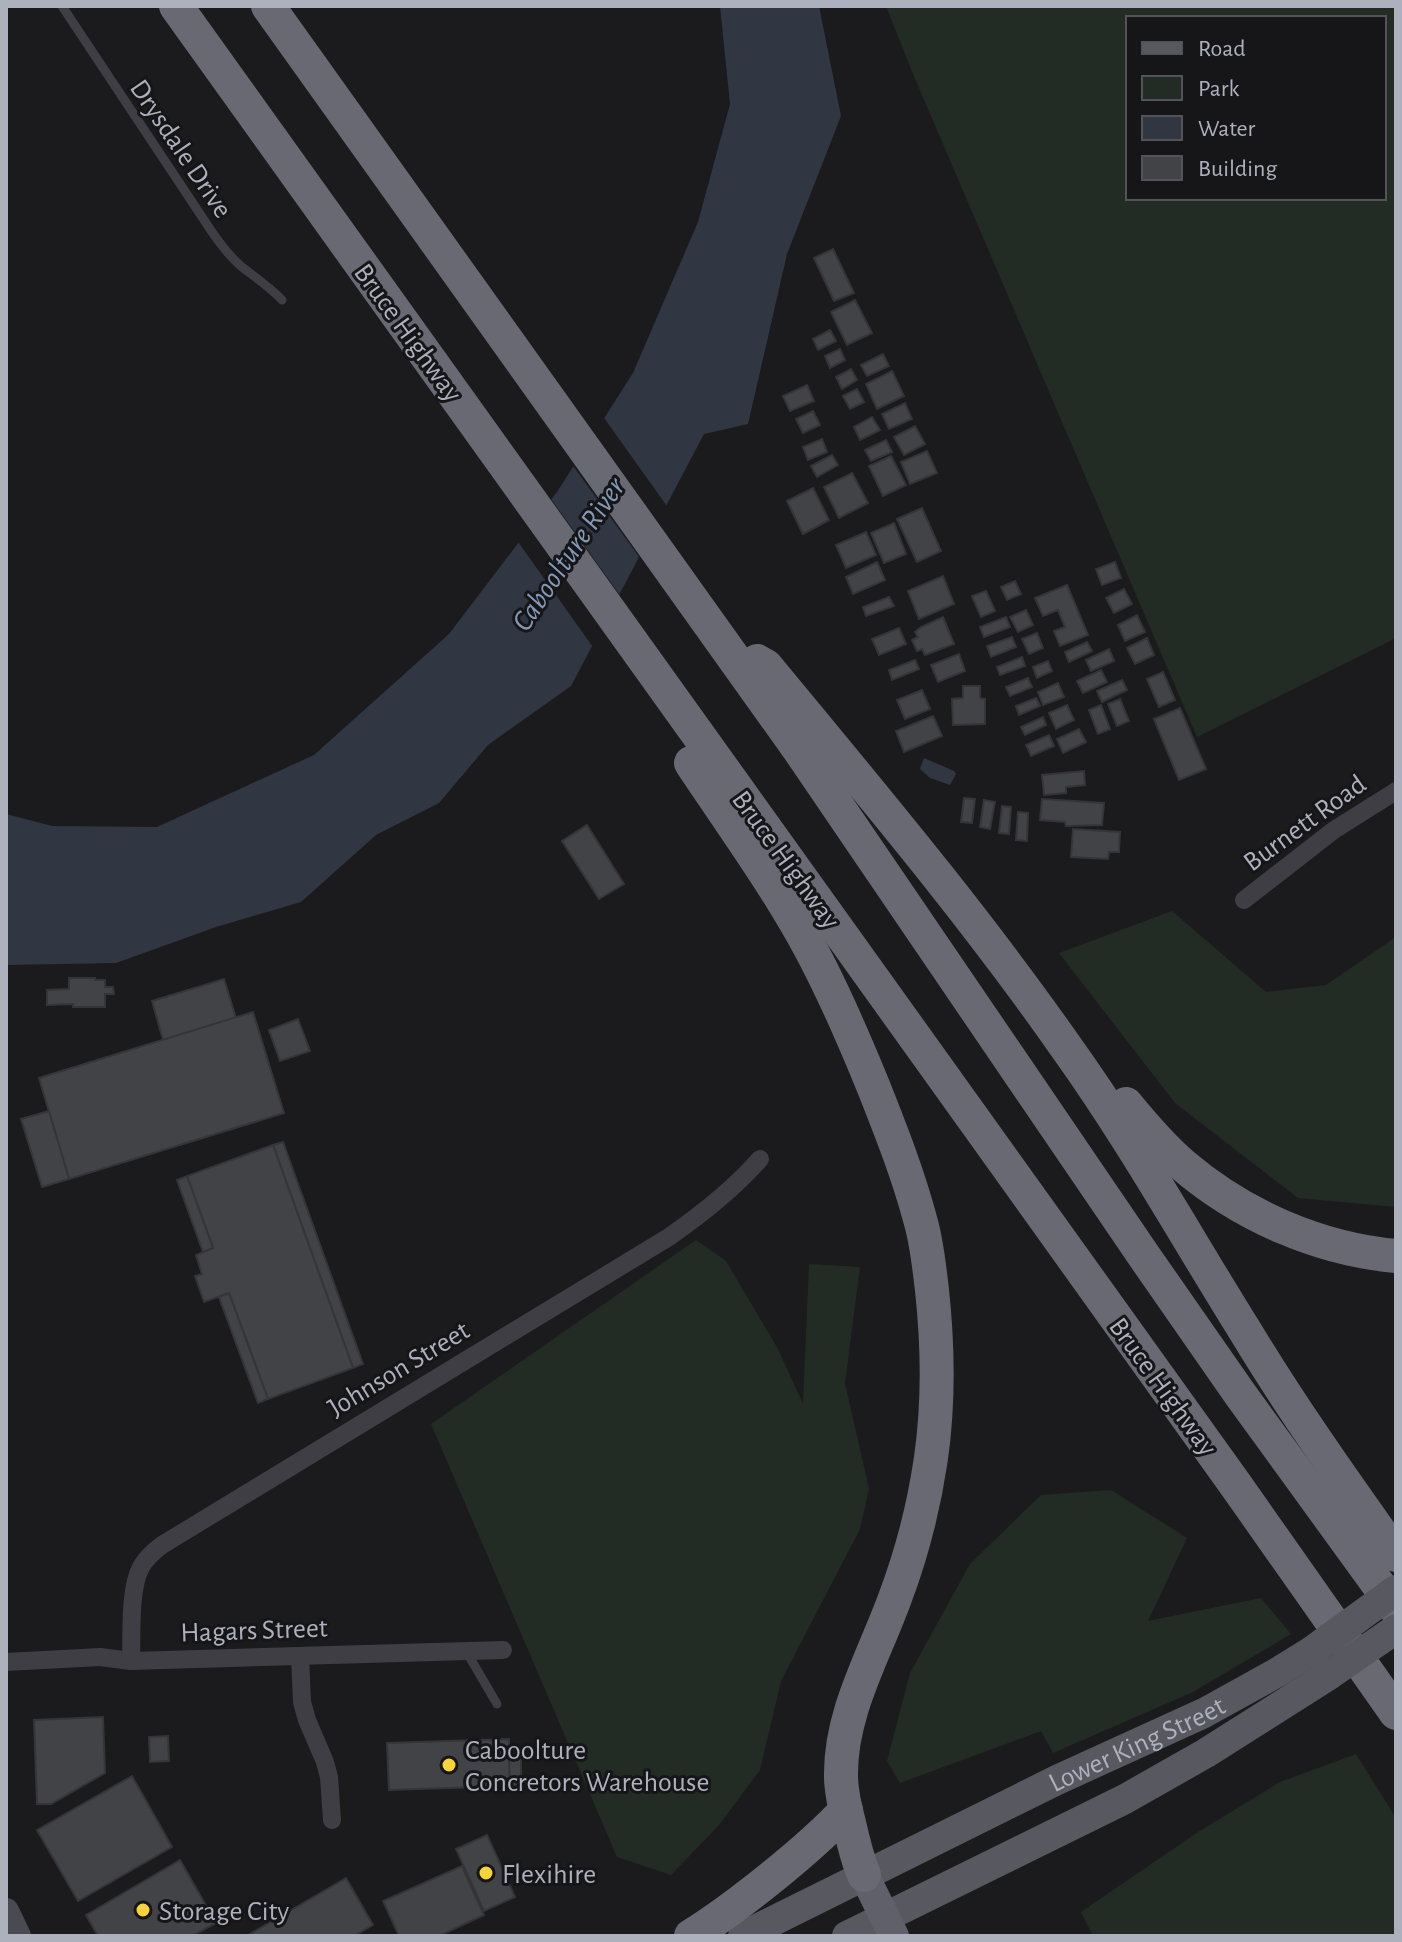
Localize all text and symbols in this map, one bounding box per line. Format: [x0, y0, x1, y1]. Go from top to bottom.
legend [1126, 16, 1386, 200]
text: Road [1198, 37, 1246, 61]
street label: Drysdale Drive [124, 75, 237, 223]
text: Park [1198, 77, 1239, 101]
text: Water [1198, 117, 1256, 141]
text: Building [1198, 157, 1277, 181]
street label: Bruce Highway [348, 259, 467, 407]
water label: Caboolture River [507, 472, 632, 637]
street label: Burnett Road [1239, 770, 1372, 877]
street label: Bruce Highway [726, 786, 845, 934]
street label: Bruce Highway [1103, 1313, 1222, 1461]
street label: Johnson Street [324, 1317, 475, 1423]
street label: Hagars Street [180, 1614, 328, 1648]
street label: Lower King Street [1045, 1692, 1230, 1798]
place label: Caboolture Concretors Warehouse [465, 1737, 709, 1797]
marker: Caboolture Concretors Warehouse [440, 1756, 458, 1774]
place label: Flexihire [502, 1861, 596, 1889]
marker: Flexihire [477, 1864, 495, 1882]
place label: Storage City [159, 1898, 289, 1926]
marker: Storage City [134, 1901, 152, 1919]

